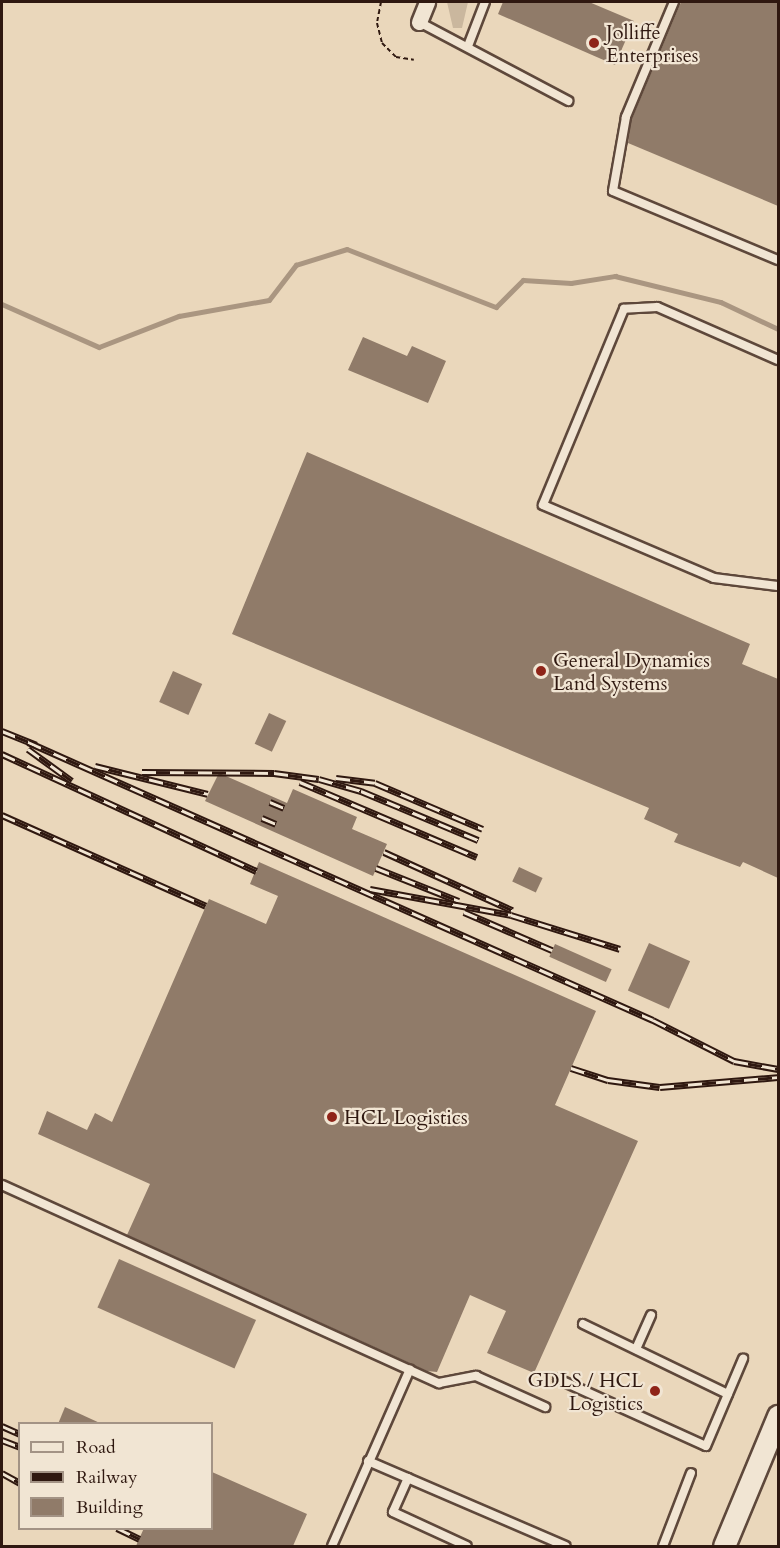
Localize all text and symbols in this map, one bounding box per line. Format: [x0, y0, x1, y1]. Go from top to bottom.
place label: Jolliffe Enterprises [606, 20, 698, 67]
marker: Jolliffe Enterprises [587, 36, 601, 50]
place label: General Dynamics Land Systems [553, 648, 710, 695]
marker: General Dynamics Land Systems [534, 664, 548, 678]
place label: HCL Logistics [344, 1105, 468, 1129]
marker: HCL Logistics [325, 1110, 339, 1124]
place label: GDLS / HCL Logistics [527, 1368, 643, 1415]
marker: GDLS / HCL Logistics [648, 1384, 662, 1398]
legend [18, 1422, 213, 1530]
text: Road [76, 1435, 116, 1460]
text: Railway [76, 1465, 138, 1490]
text: Building [76, 1495, 143, 1520]

